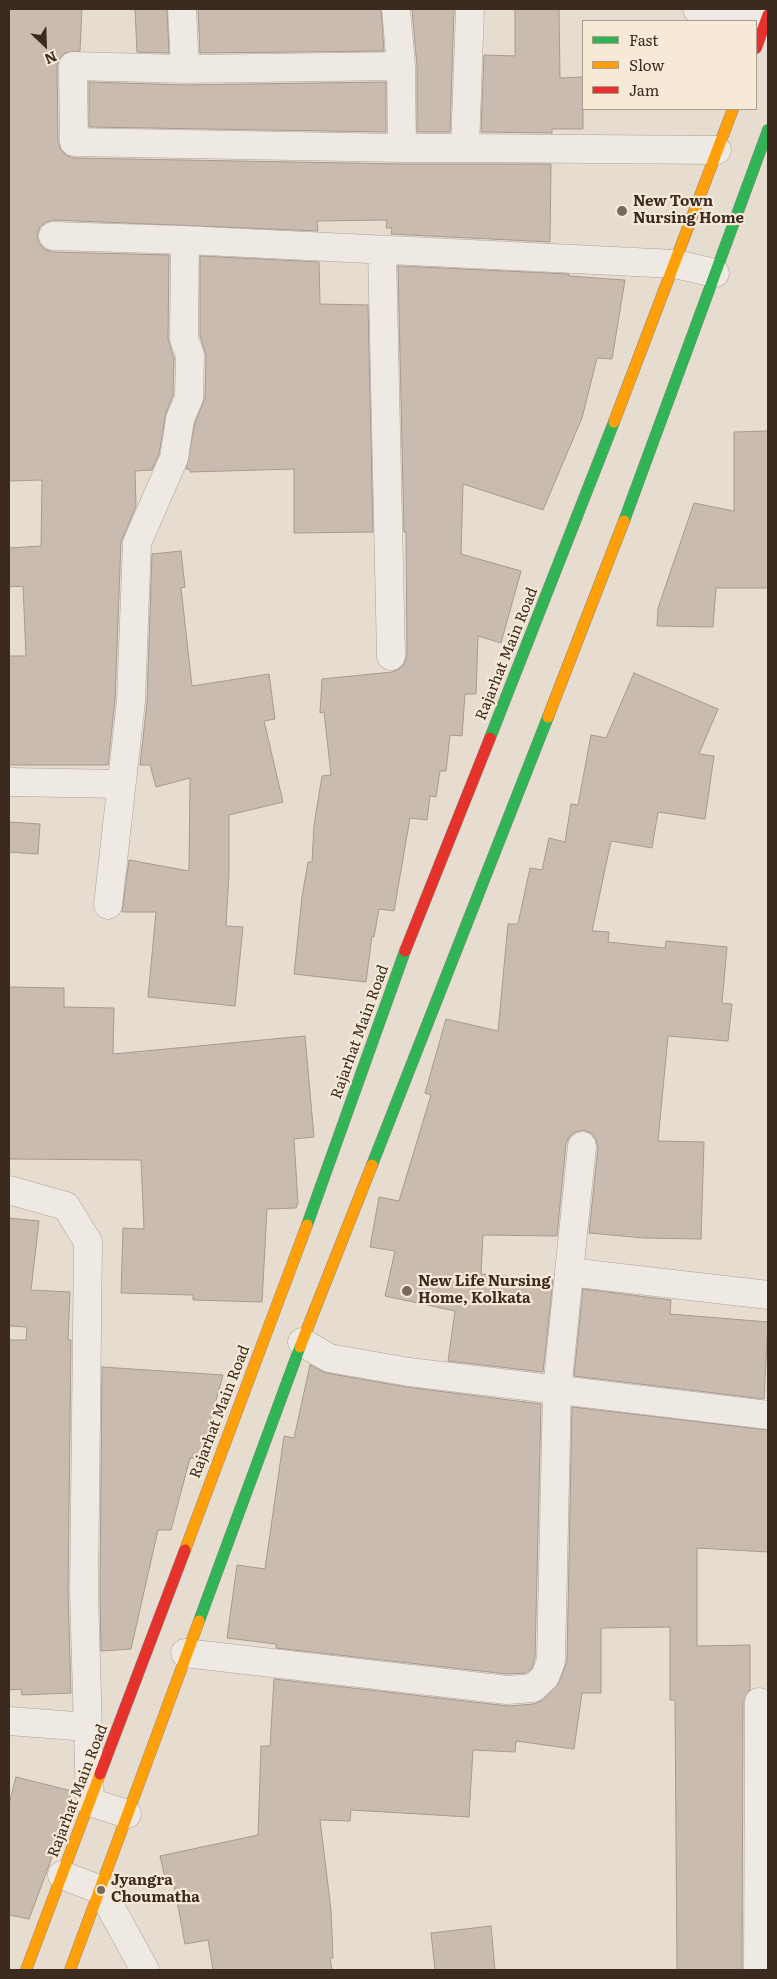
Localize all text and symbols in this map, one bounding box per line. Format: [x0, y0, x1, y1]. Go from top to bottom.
north arrow [20, 20, 70, 70]
legend [582, 20, 757, 110]
text: Fast [629, 28, 658, 51]
text: N [42, 47, 61, 70]
text: Slow [629, 53, 664, 76]
text: Jam [629, 78, 659, 101]
place label: New Town Nursing Home [633, 193, 744, 228]
marker: New Town Nursing Home [615, 204, 629, 218]
street label: Rajarhat Main Road [472, 585, 542, 723]
street label: Rajarhat Main Road [327, 962, 393, 1102]
place label: New Life Nursing Home, Kolkata [418, 1273, 551, 1308]
marker: New Life Nursing Home, Kolkata [400, 1284, 414, 1298]
street label: Rajarhat Main Road [186, 1343, 254, 1481]
street label: Rajarhat Main Road [44, 1722, 112, 1860]
place label: Jyangra Choumatha [111, 1872, 200, 1907]
marker: Jyangra Choumatha [95, 1884, 107, 1896]

